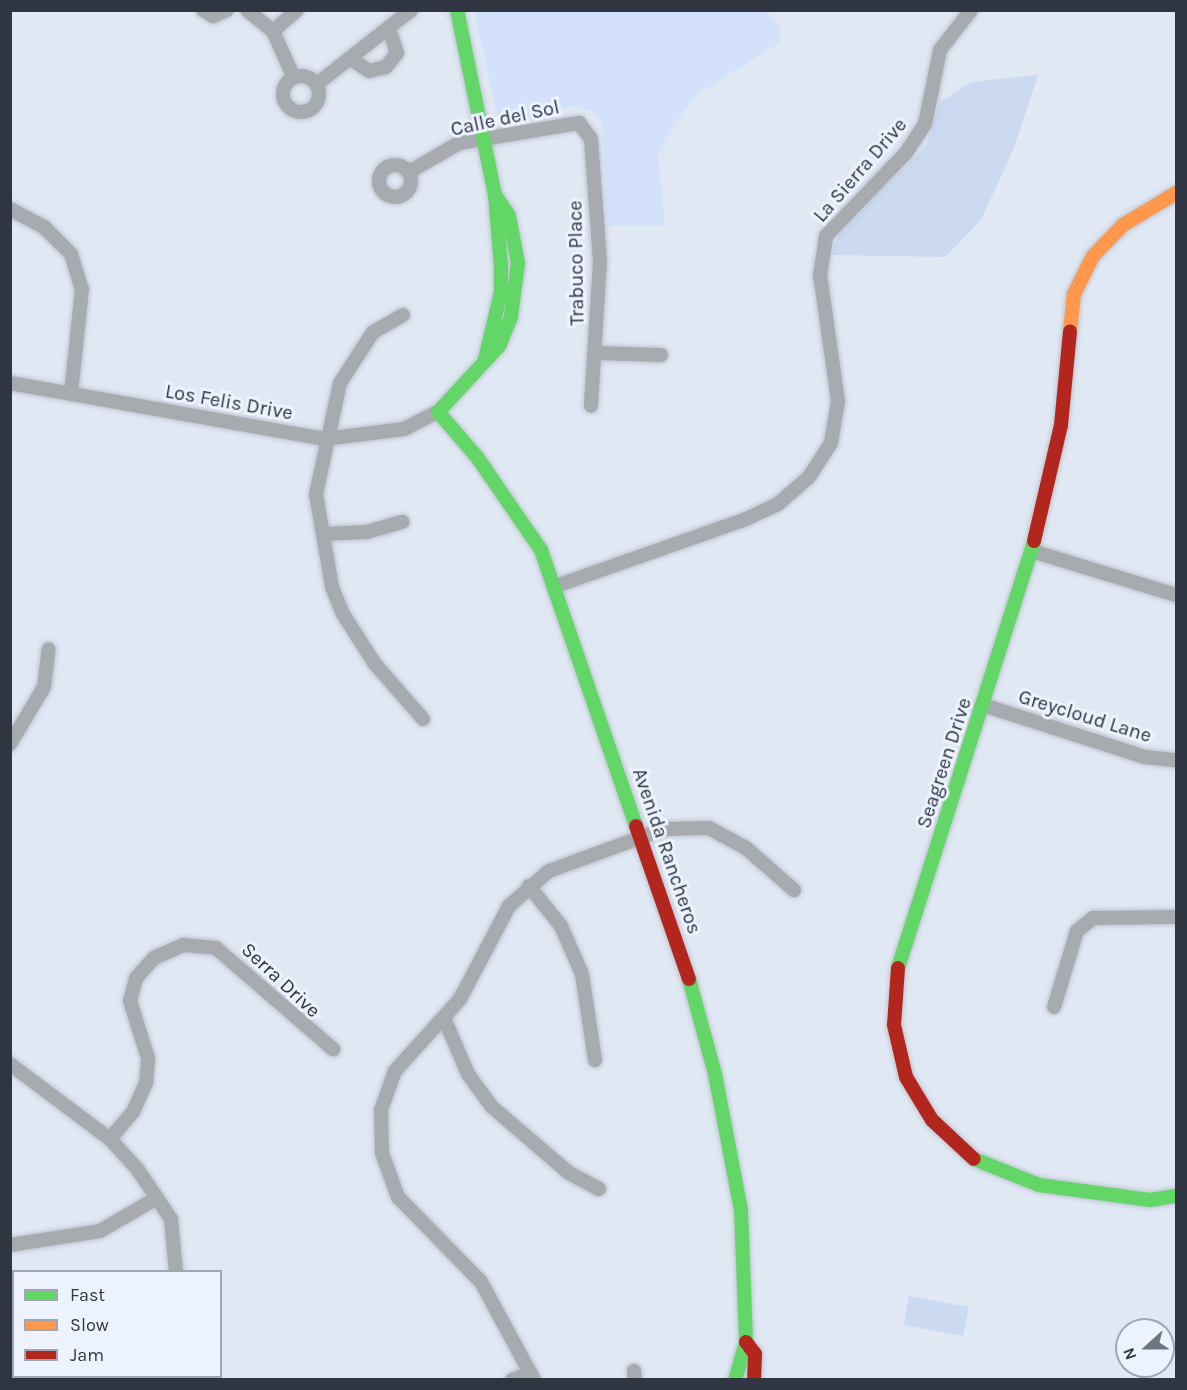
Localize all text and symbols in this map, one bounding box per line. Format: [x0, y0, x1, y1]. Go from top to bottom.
street label: Calle del Sol [448, 95, 562, 141]
street label: La Sierra Drive [808, 113, 912, 227]
street label: Trabuco Place [563, 200, 589, 326]
street label: Los Felis Drive [163, 379, 295, 425]
street label: Greycloud Lane [1016, 684, 1154, 748]
street label: Seagreen Drive [912, 695, 976, 831]
street label: Avenida Rancheros [627, 765, 707, 937]
street label: Serra Drive [237, 937, 325, 1023]
legend [12, 1270, 222, 1378]
text: Fast [70, 1284, 105, 1306]
text: Slow [70, 1314, 109, 1336]
north arrow [1115, 1318, 1175, 1378]
text: Jam [70, 1344, 104, 1366]
text: N [1119, 1345, 1141, 1363]

